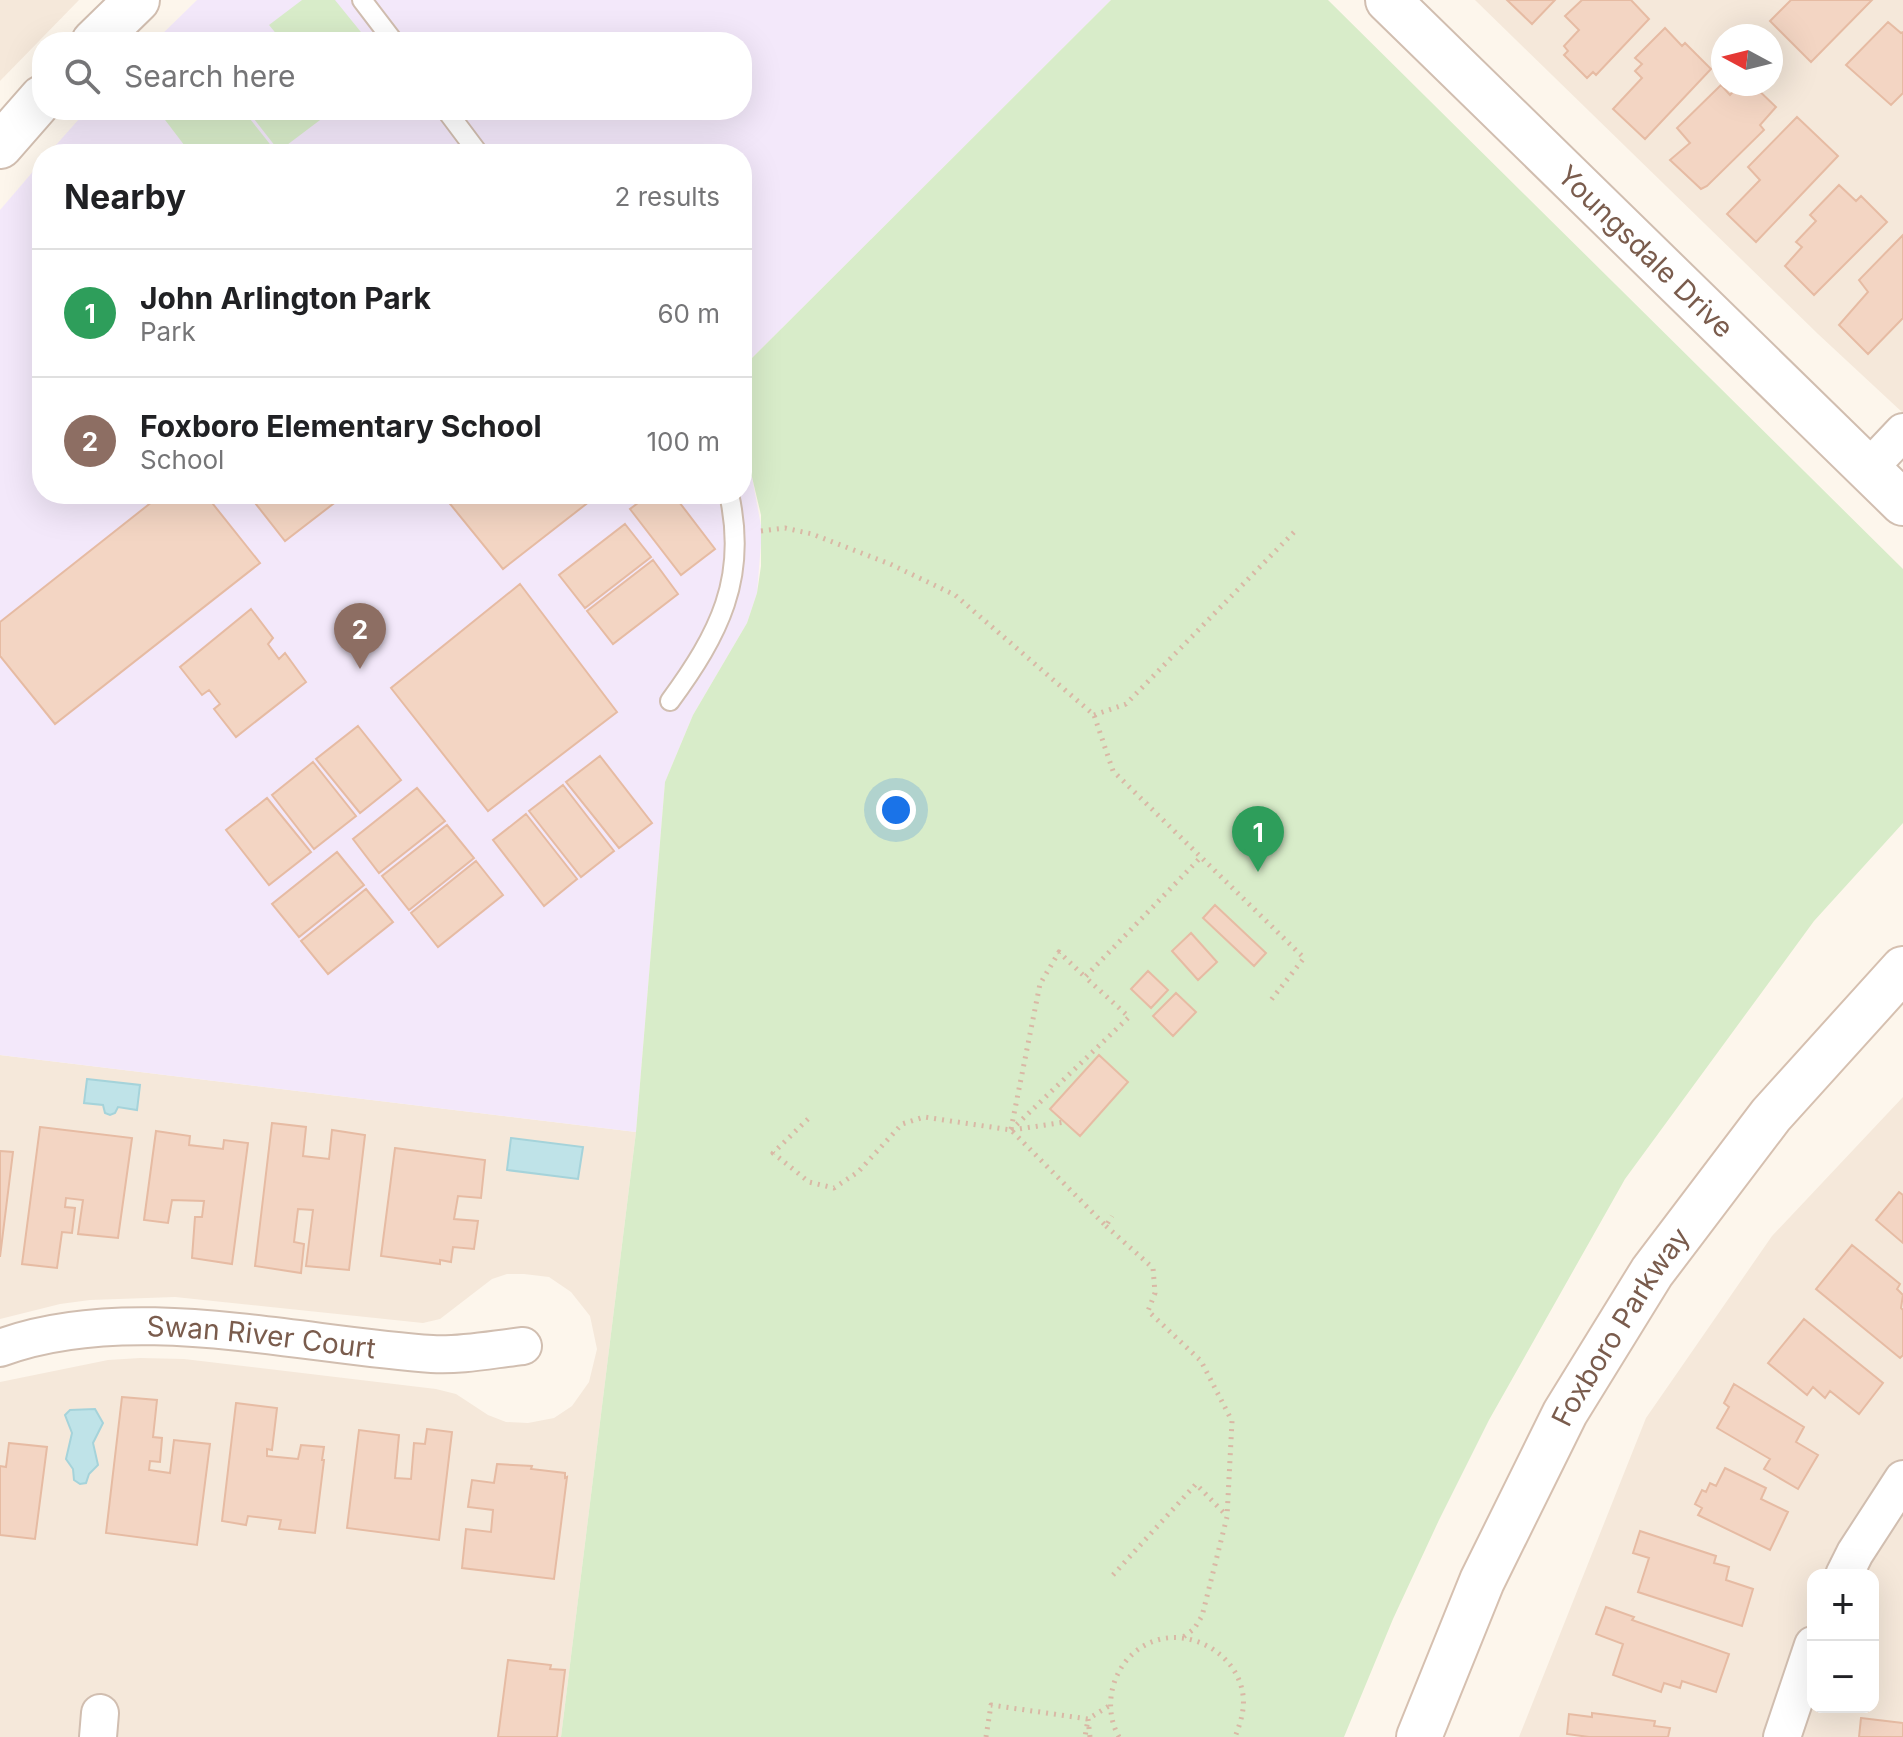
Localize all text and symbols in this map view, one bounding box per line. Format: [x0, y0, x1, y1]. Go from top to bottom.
north arrow [1711, 24, 1783, 96]
search box [32, 32, 752, 120]
icon: search [60, 54, 104, 98]
text: Search here [124, 58, 296, 94]
street label: Youngsdale Drive [1551, 158, 1740, 345]
text: Nearby [64, 176, 186, 217]
text: 2 results [615, 181, 720, 212]
text: John Arlington Park [140, 280, 431, 316]
text: 1 [84, 298, 96, 329]
text: 60 m [657, 298, 720, 329]
text: Park [140, 316, 196, 347]
text: Foxboro Elementary School [140, 408, 542, 444]
text: 2 [82, 426, 98, 457]
text: 100 m [647, 426, 720, 457]
text: School [140, 444, 224, 475]
pin: 2 [334, 603, 386, 669]
your location [876, 790, 916, 830]
pin: 1 [1232, 806, 1284, 872]
street label: Foxboro Parkway [1544, 1221, 1697, 1432]
street label: Swan River Court [146, 1309, 377, 1366]
map controls [1807, 1569, 1879, 1713]
button: + [1807, 1569, 1879, 1641]
button: − [1807, 1641, 1879, 1713]

